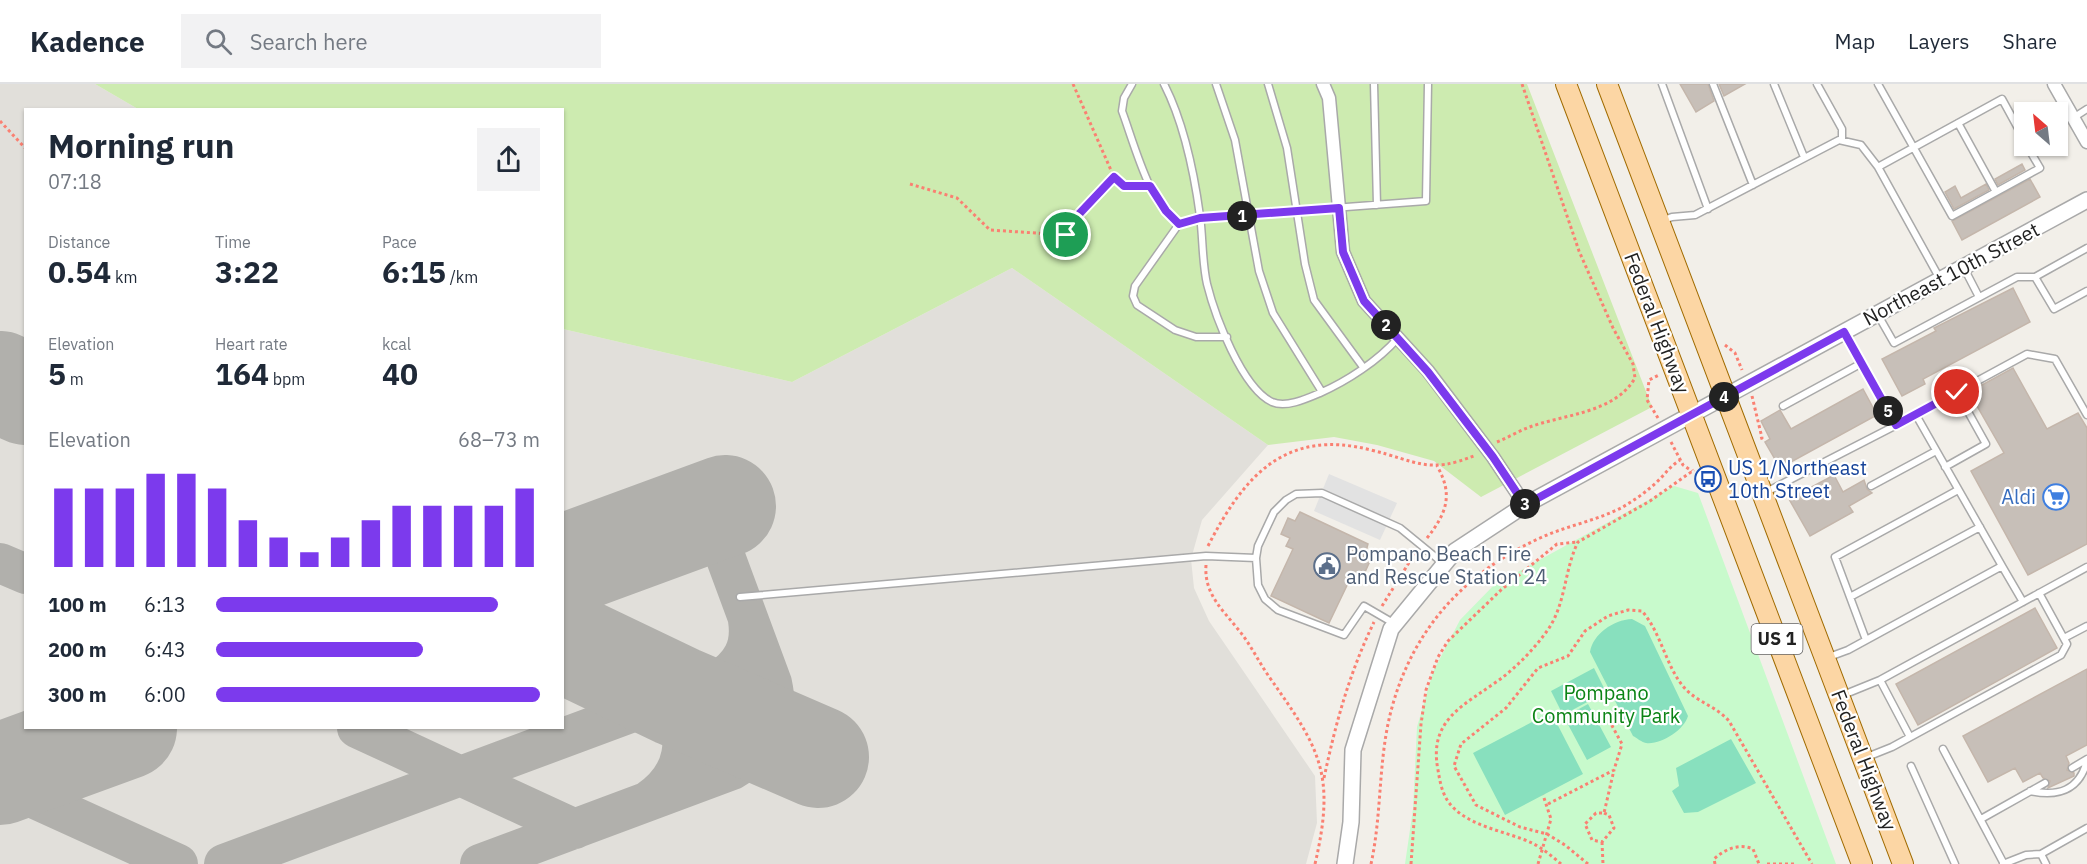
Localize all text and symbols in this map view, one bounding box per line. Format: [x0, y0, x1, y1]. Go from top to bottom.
search box [181, 14, 601, 68]
text: Kadence [30, 23, 145, 60]
icon: search [202, 25, 235, 58]
text: Search here [250, 27, 368, 56]
text: Map [1835, 27, 1875, 55]
text: Layers [1908, 27, 1970, 55]
text: Share [2003, 27, 2057, 55]
north arrow [2014, 102, 2068, 156]
map controls [2014, 102, 2068, 156]
text: Morning run [48, 124, 234, 167]
button: share [477, 128, 540, 191]
text: 07:18 [48, 168, 102, 195]
pin: 1 [1227, 201, 1257, 231]
text: 1 [1237, 206, 1247, 226]
pin [1040, 209, 1091, 260]
street label: Northeast 10th Street [1858, 216, 2044, 332]
icon: arrive [1049, 218, 1082, 251]
text: Distance [48, 232, 110, 252]
text: Time [215, 232, 251, 252]
text: Pace [382, 232, 417, 252]
street label: Federal Highway [1618, 248, 1697, 397]
text: 0.54 [48, 252, 111, 291]
text: 3:22 [215, 252, 279, 291]
text: 6:15 [382, 252, 446, 291]
text: km [111, 267, 138, 287]
text: /km [446, 267, 478, 287]
pin: 2 [1371, 310, 1401, 340]
text: 2 [1381, 315, 1391, 335]
text: Elevation [48, 334, 114, 354]
text: Heart rate [215, 334, 288, 354]
text: kcal [382, 334, 411, 354]
text: 5 [48, 354, 66, 393]
text: 164 [215, 354, 269, 393]
text: 40 [382, 354, 418, 393]
pin [1931, 366, 1982, 417]
text: m [66, 369, 84, 389]
text: bpm [269, 369, 305, 389]
icon: check [1940, 375, 1973, 408]
pin: 4 [1709, 382, 1739, 412]
text: 4 [1719, 387, 1729, 407]
pin: 5 [1873, 396, 1903, 426]
text: 5 [1883, 401, 1893, 421]
text: Elevation [48, 426, 131, 453]
text: 68–73 m [458, 426, 540, 453]
place label: US 1/Northeast 10th Street [1728, 454, 1867, 504]
bus stop icon: US 1/Northeast 10th Street [1693, 464, 1723, 494]
supermarket icon: Aldi [2041, 482, 2071, 512]
place label: Aldi [2001, 483, 2036, 510]
pin: 3 [1510, 489, 1540, 519]
text: 3 [1520, 494, 1530, 514]
place label: Pompano Beach Fire and Rescue Station 24 [1346, 540, 1547, 590]
public building icon: Pompano Beach Fire and Rescue Station 24 [1312, 551, 1342, 581]
text: 100 m [48, 591, 107, 618]
text: 6:13 [144, 591, 186, 618]
road number: US 1 [1752, 624, 1802, 654]
text: 200 m [48, 636, 107, 663]
text: 6:43 [144, 636, 186, 663]
park label: Pompano Community Park [1532, 679, 1681, 729]
text: 300 m [48, 681, 107, 708]
text: 6:00 [144, 681, 186, 708]
street label: Federal Highway [1825, 685, 1904, 834]

